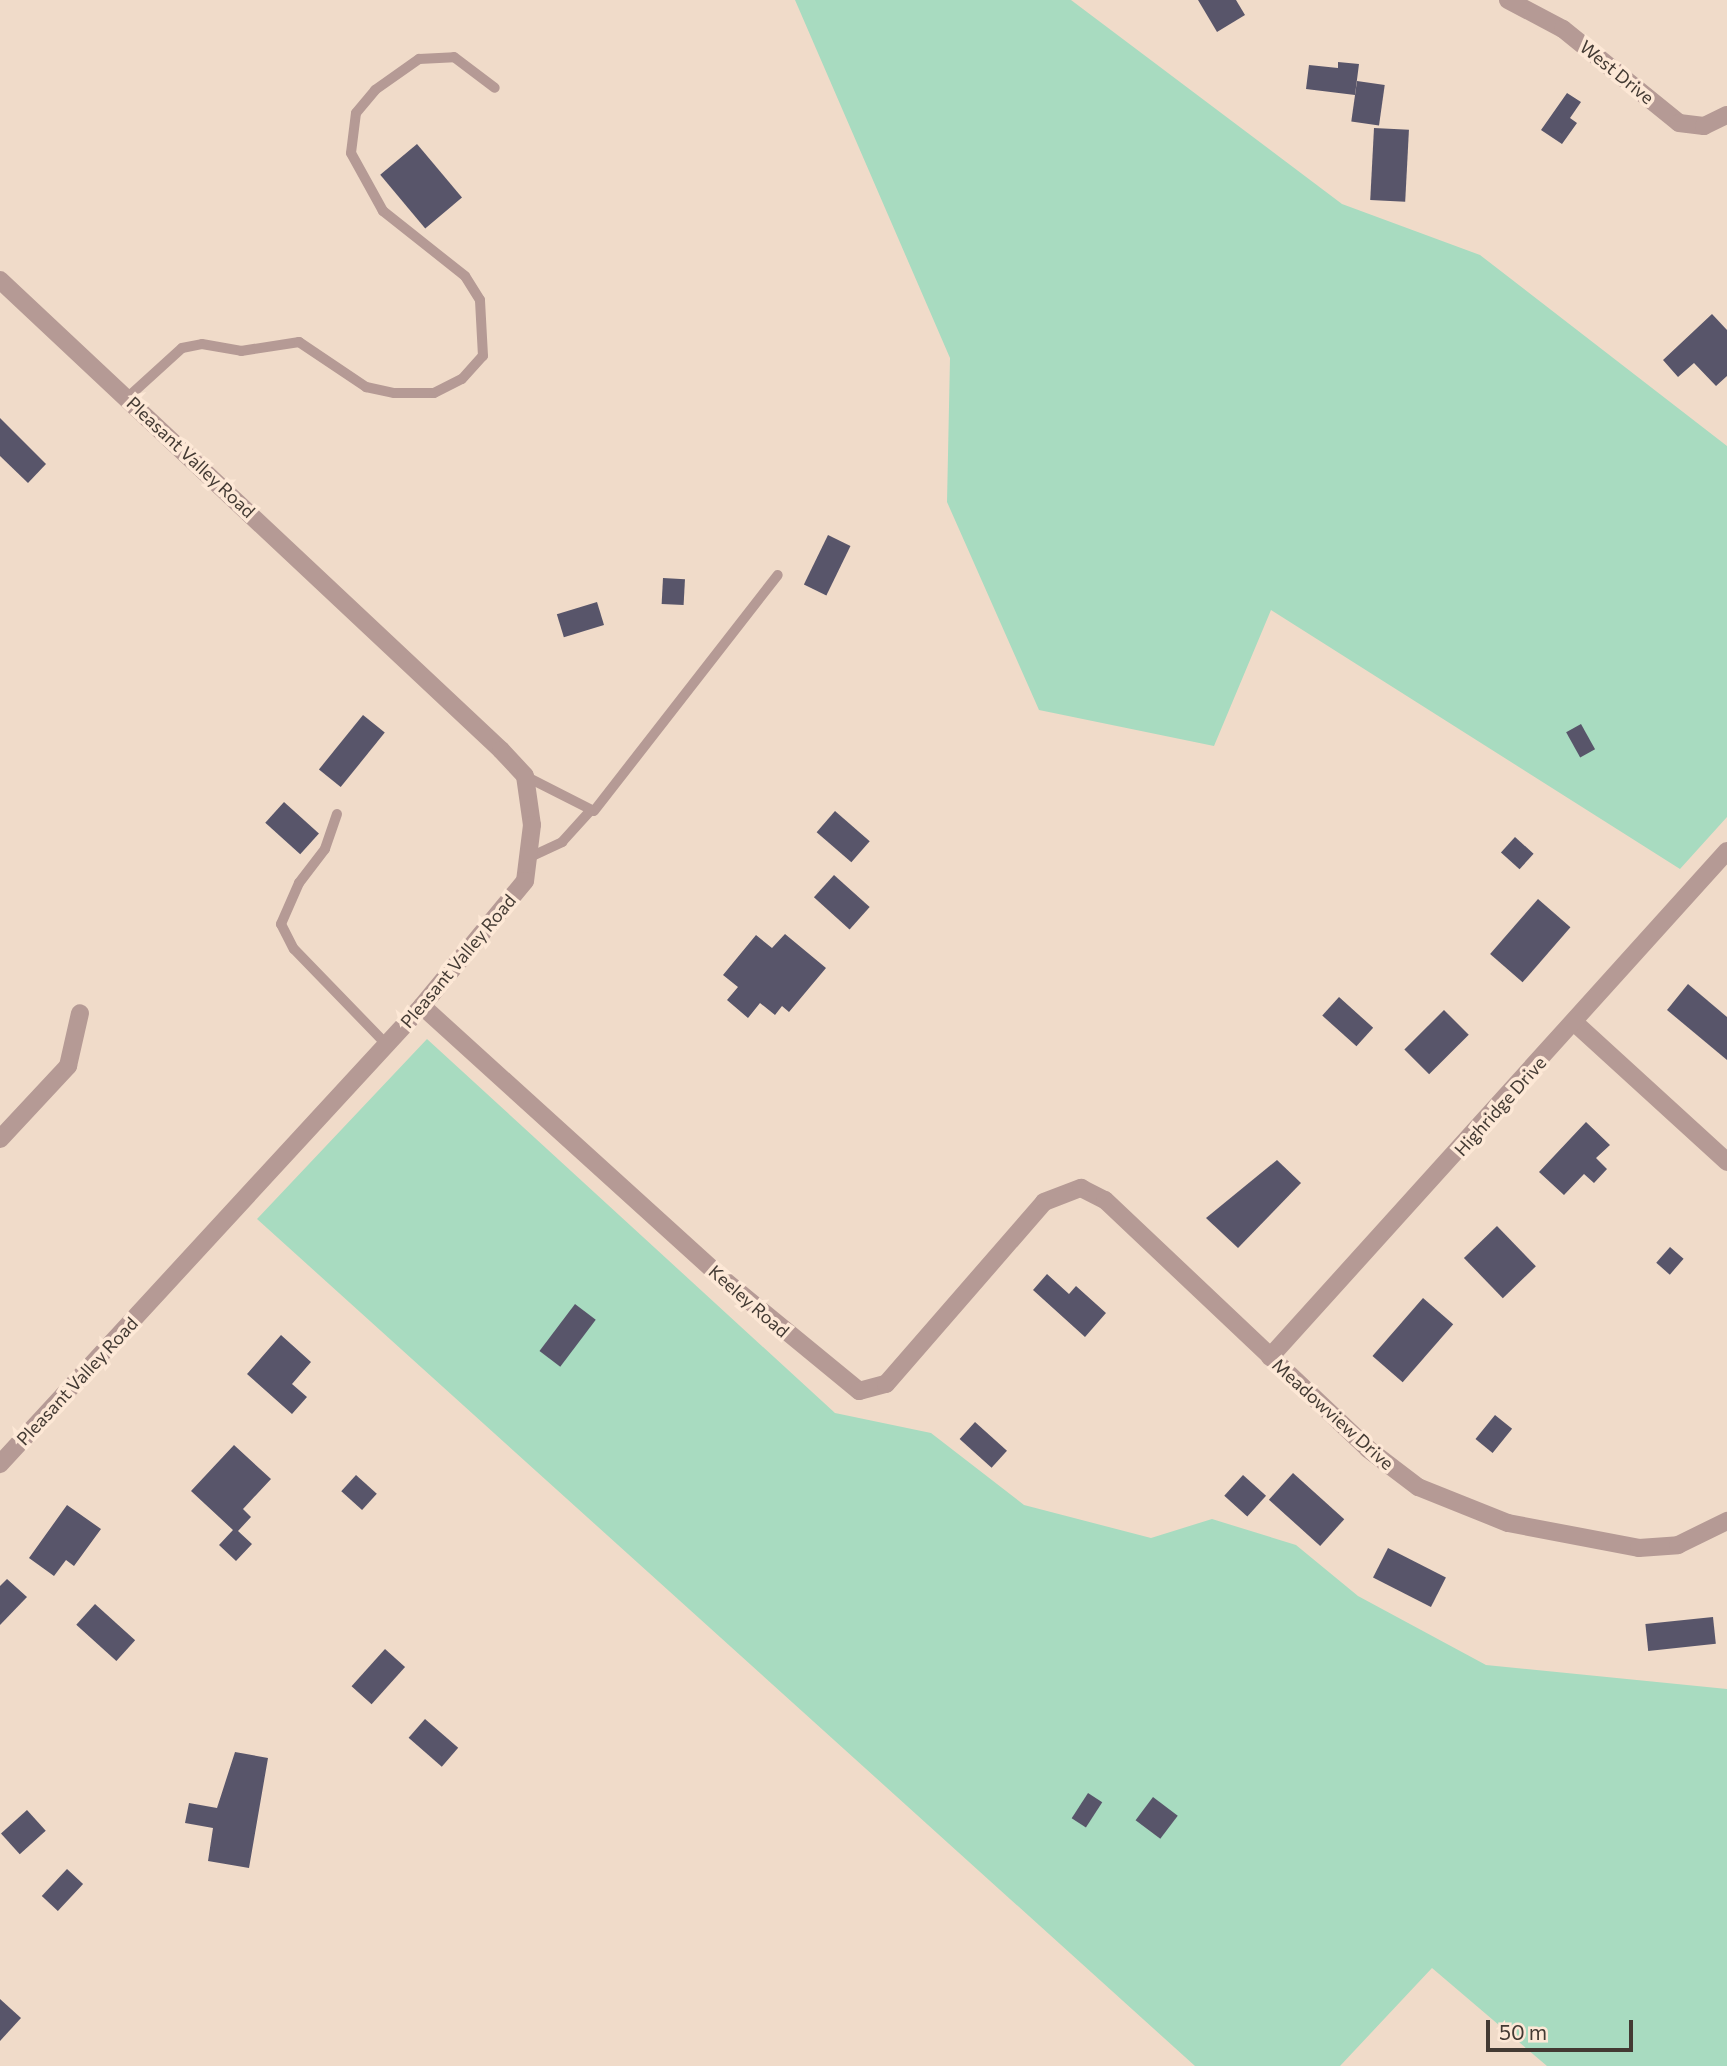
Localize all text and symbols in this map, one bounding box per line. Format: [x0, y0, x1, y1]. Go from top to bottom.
street label: West Drive [1576, 36, 1658, 108]
street label: Pleasant Valley Road [122, 392, 260, 522]
street label: Pleasant Valley Road [396, 890, 520, 1032]
street label: Highridge Drive [1450, 1052, 1550, 1160]
street label: Keeley Road [705, 1260, 793, 1342]
street label: Pleasant Valley Road [12, 1312, 142, 1450]
street label: Meadowview Drive [1268, 1354, 1398, 1474]
scale bar [1489, 2007, 1636, 2050]
text: 50 m [1499, 2019, 1547, 2044]

